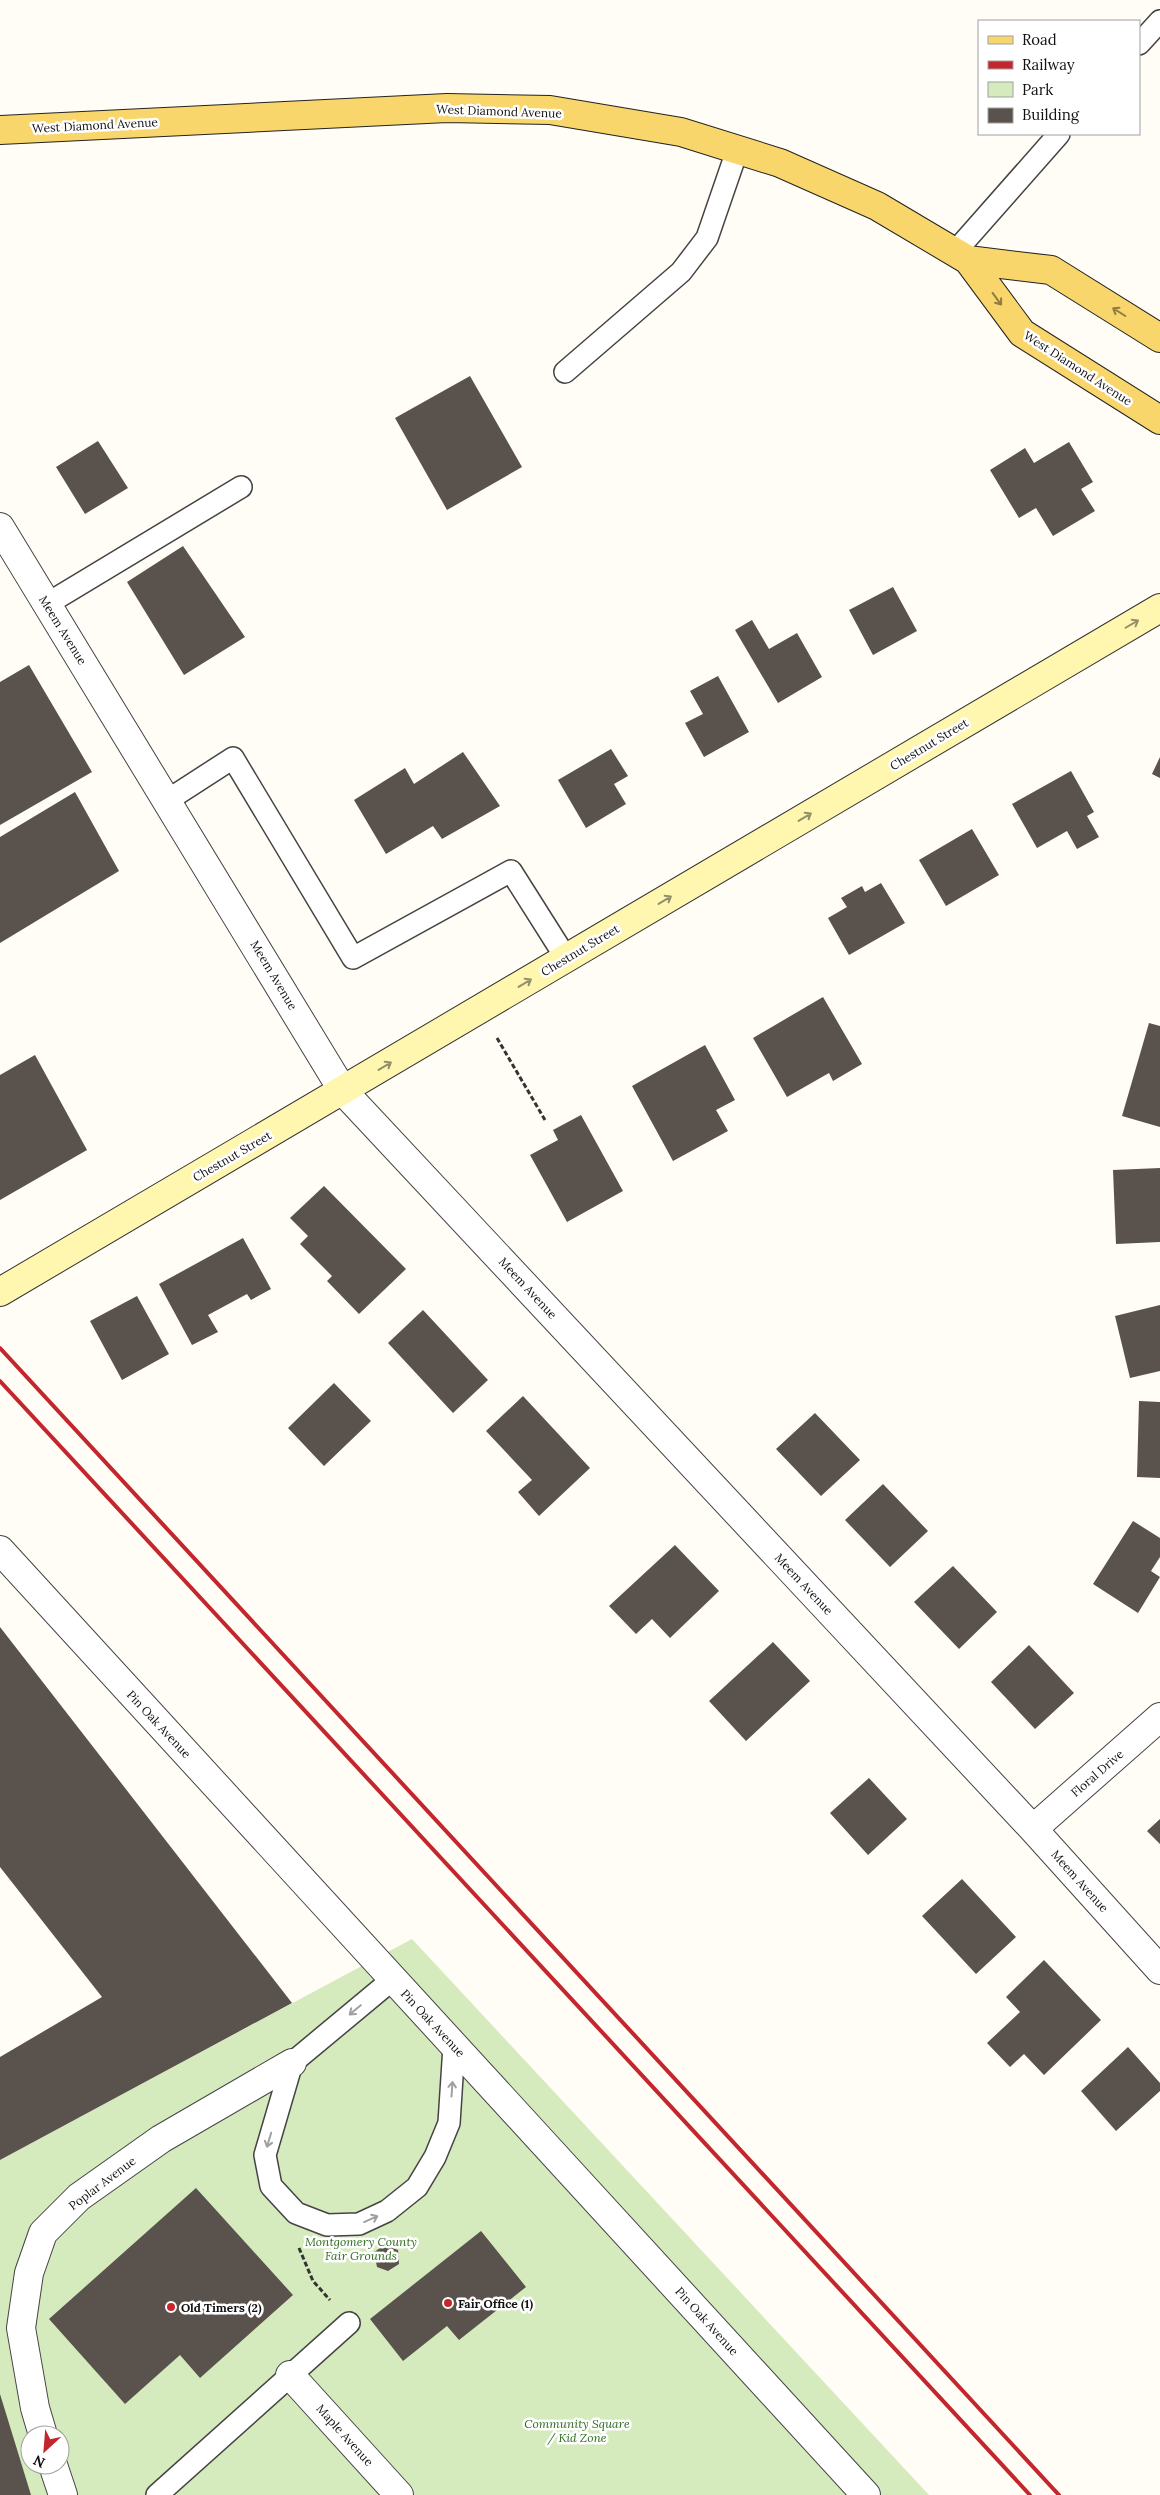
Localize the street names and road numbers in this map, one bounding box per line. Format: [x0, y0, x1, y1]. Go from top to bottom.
street label: West Diamond Avenue [436, 101, 563, 121]
street label: West Diamond Avenue [32, 114, 159, 136]
street label: West Diamond Avenue [1021, 327, 1135, 409]
street label: Meem Avenue [36, 593, 90, 668]
street label: Chestnut Street [887, 715, 971, 773]
street label: Chestnut Street [538, 921, 622, 979]
street label: Meem Avenue [247, 937, 301, 1013]
street label: Chestnut Street [190, 1127, 274, 1185]
street label: Meem Avenue [496, 1254, 561, 1322]
street label: Meem Avenue [772, 1550, 837, 1618]
street label: Pin Oak Avenue [124, 1687, 195, 1761]
street label: Floral Drive [1068, 1746, 1127, 1800]
street label: Meem Avenue [1048, 1847, 1112, 1916]
street label: Pin Oak Avenue [398, 1986, 469, 2060]
street label: Poplar Avenue [66, 2153, 139, 2213]
street label: Pin Oak Avenue [672, 2284, 742, 2359]
street label: Maple Avenue [313, 2401, 377, 2469]

